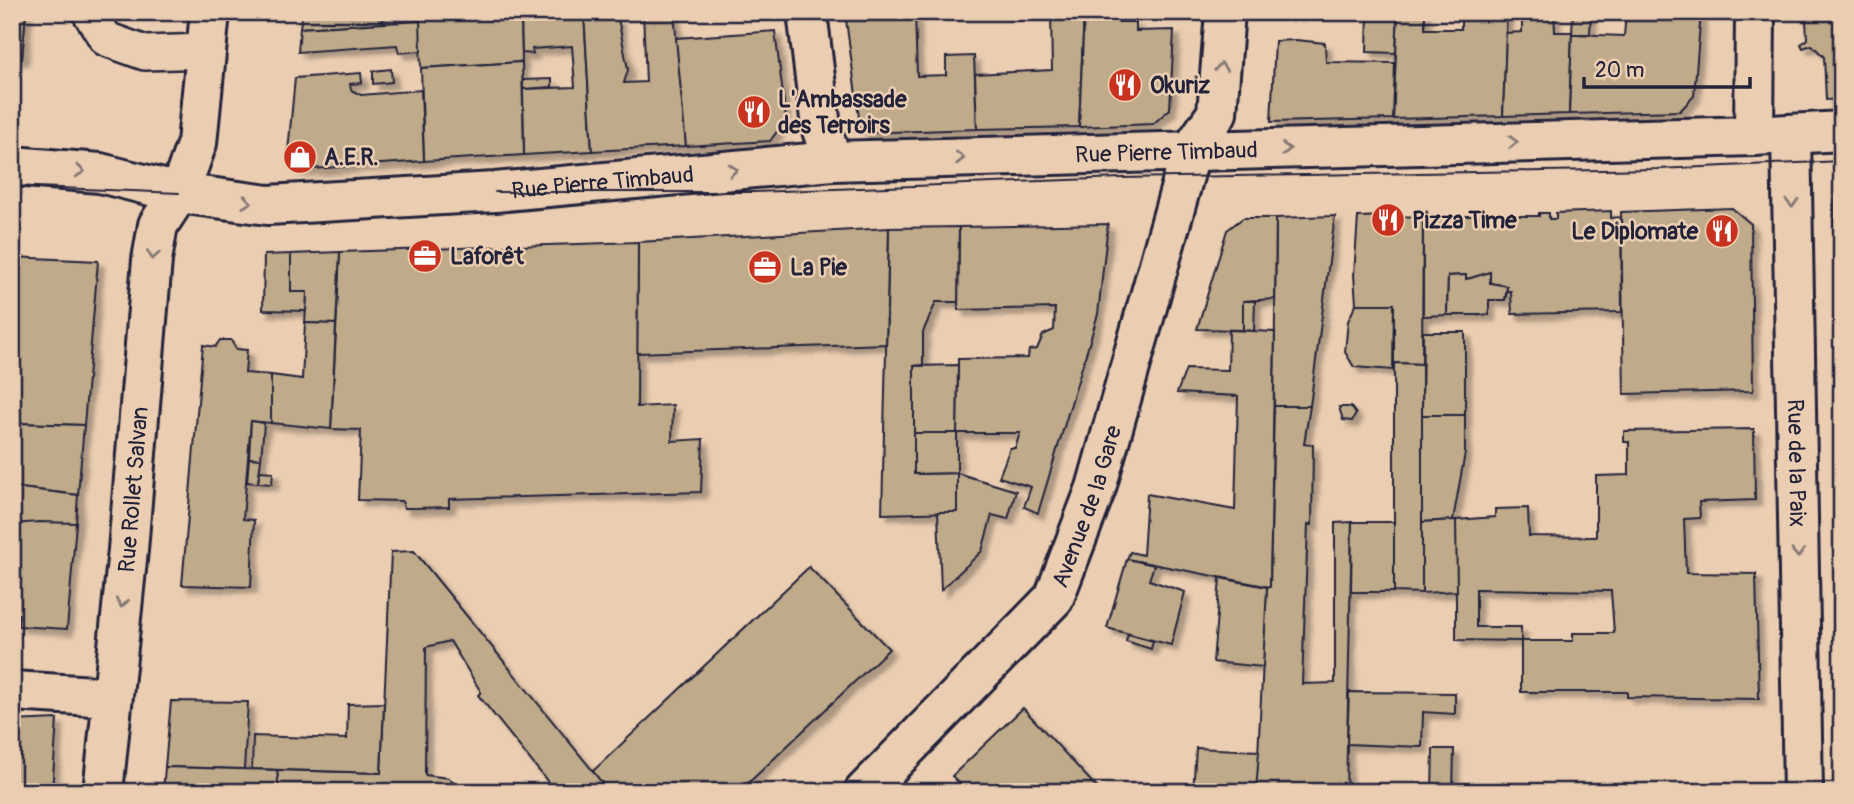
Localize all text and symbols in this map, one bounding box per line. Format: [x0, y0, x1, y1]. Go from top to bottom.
scale bar [1584, 46, 1751, 90]
text: 20 m [1595, 57, 1644, 84]
one-way arrow [1213, 61, 1228, 72]
restaurant icon: Okuriz [1106, 66, 1144, 104]
place label: Okuriz [1150, 71, 1210, 100]
place label: L'Ambassade des Terroirs [778, 85, 907, 140]
restaurant icon: L'Ambassade des Terroirs [735, 93, 773, 131]
street label: Rue Pierre Timbaud [1075, 135, 1258, 169]
one-way arrow [1508, 135, 1519, 150]
shop icon: A.E.R. [281, 138, 319, 176]
one-way arrow [1281, 141, 1292, 156]
place label: A.E.R. [324, 143, 379, 172]
one-way arrow [955, 150, 966, 165]
street label: Rue Pierre Timbaud [510, 159, 695, 205]
one-way arrow [75, 163, 86, 178]
one-way arrow [728, 163, 739, 178]
one-way arrow [241, 194, 253, 209]
one-way arrow [1784, 197, 1799, 208]
restaurant icon: Pizza Time [1369, 201, 1407, 239]
place label: Pizza Time [1412, 206, 1517, 235]
restaurant icon: Le Diplomate [1703, 212, 1741, 250]
place label: Le Diplomate [1571, 217, 1699, 246]
office icon: Laforêt [406, 237, 444, 275]
place label: Laforêt [450, 242, 524, 271]
office icon: La Pie [746, 248, 784, 286]
one-way arrow [146, 249, 161, 261]
place label: La Pie [790, 253, 847, 282]
street label: Rue de la Paix [1781, 399, 1813, 527]
street label: Rue Rollet Salvan [111, 405, 154, 574]
street label: Avenue de la Gare [1045, 421, 1128, 591]
one-way arrow [1791, 547, 1806, 558]
one-way arrow [115, 598, 130, 609]

